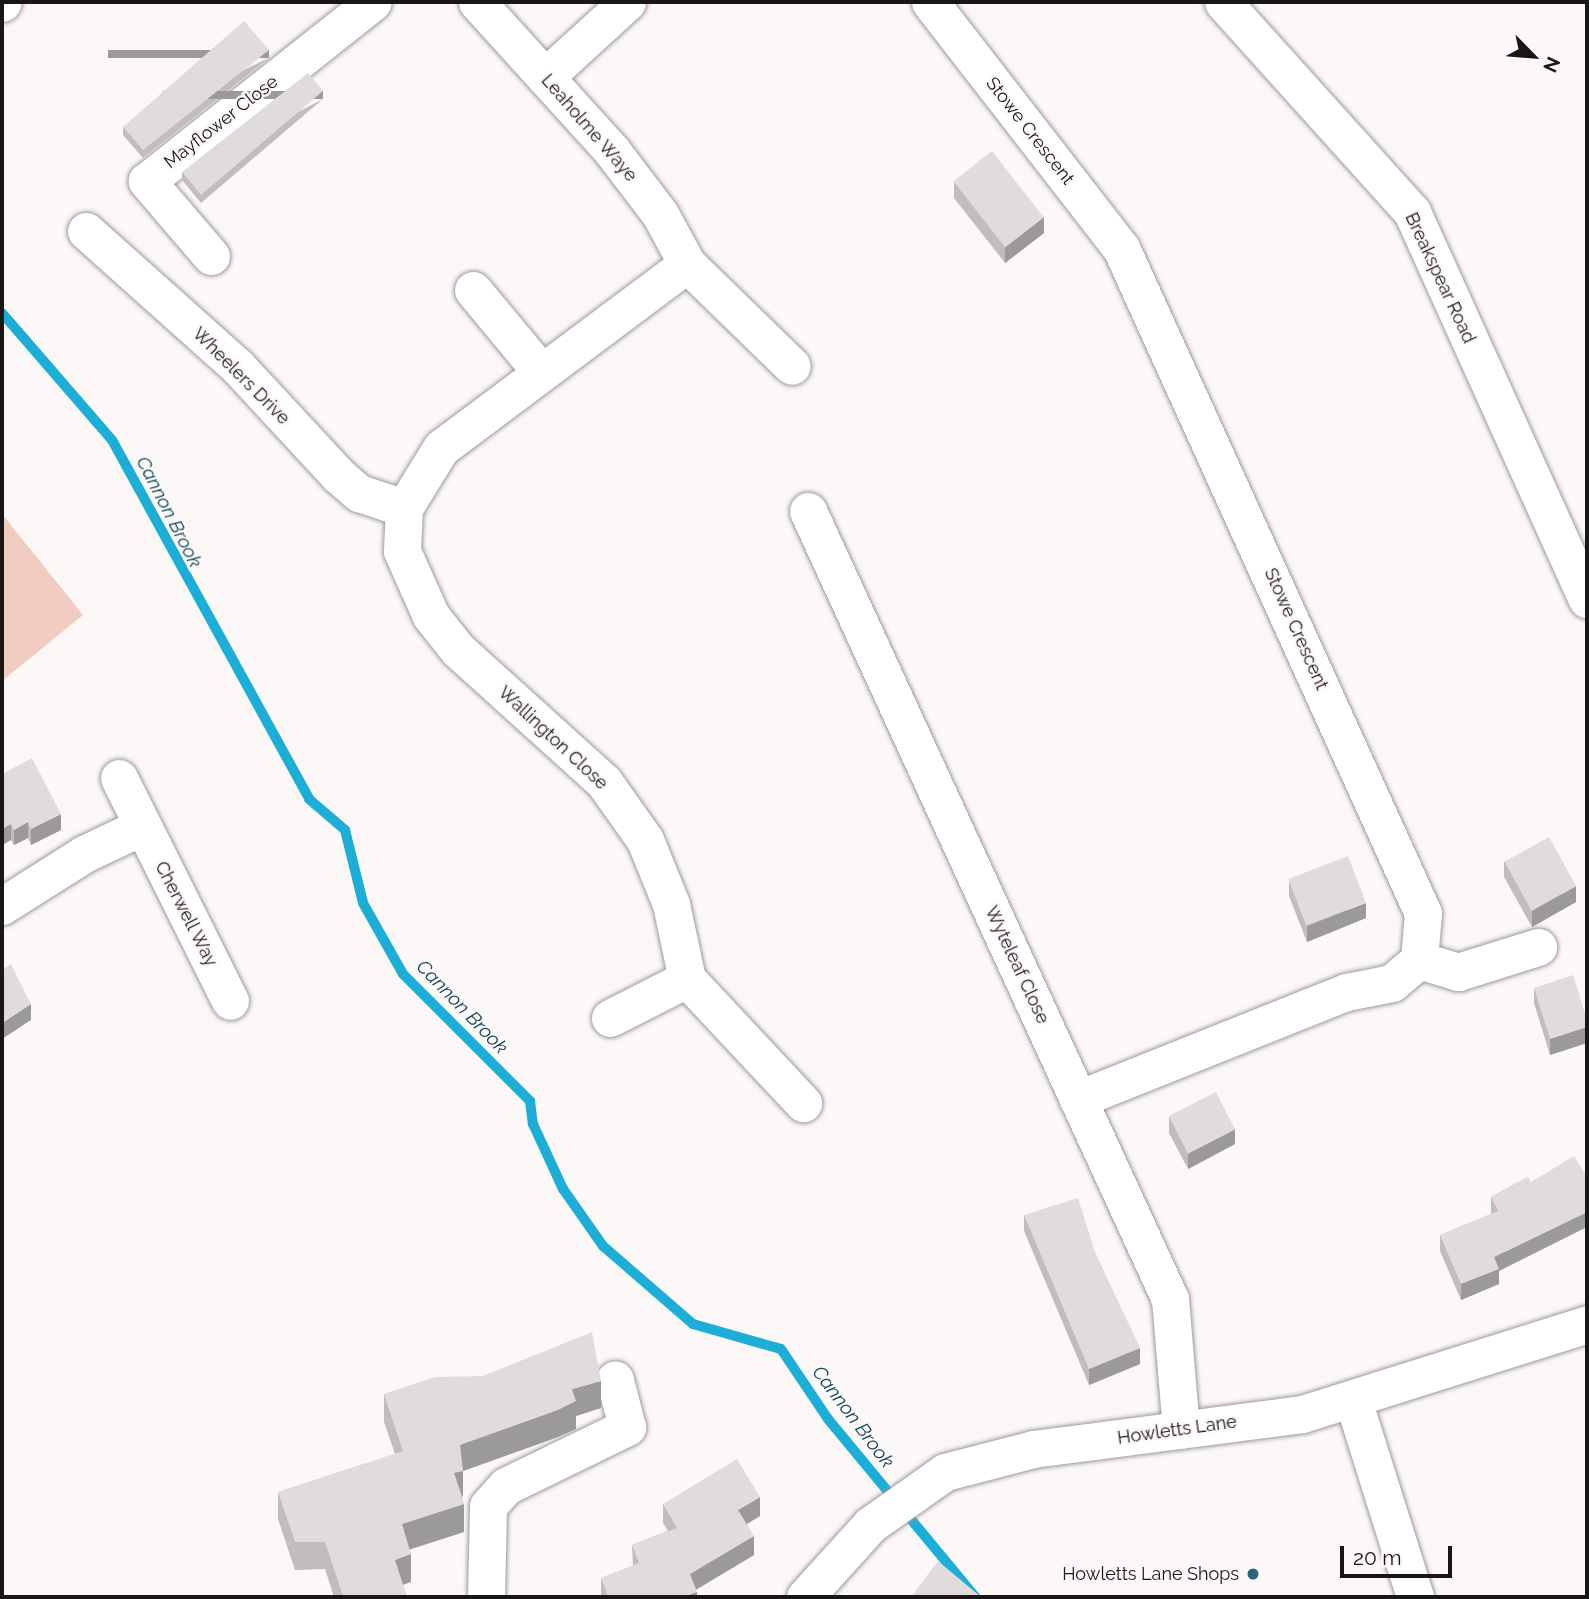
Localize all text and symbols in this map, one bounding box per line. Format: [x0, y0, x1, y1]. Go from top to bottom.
north arrow [1498, 21, 1568, 91]
text: N [1539, 54, 1565, 76]
street label: Leaholme Waye [536, 70, 642, 186]
street label: Mayflower Close [160, 71, 282, 173]
street label: Stowe Crescent [981, 73, 1079, 189]
street label: Breakspear Road [1400, 209, 1480, 347]
street label: Wheelers Drive [188, 323, 294, 429]
water label: Cannon Brook [131, 453, 207, 571]
street label: Stowe Crescent [1260, 565, 1332, 693]
street label: Wallington Close [494, 682, 612, 794]
street label: Cherwell Way [150, 857, 222, 971]
street label: Wyteleaf Close [980, 903, 1054, 1027]
water label: Cannon Brook [412, 955, 512, 1059]
water label: Cannon Brook [807, 1362, 899, 1472]
street label: Howletts Lane [1116, 1411, 1238, 1449]
scale bar [1344, 1532, 1456, 1576]
text: 20 m [1353, 1545, 1401, 1570]
place label: Howletts Lane Shops [1062, 1563, 1239, 1585]
marker: Howletts Lane Shops [1245, 1566, 1261, 1582]

